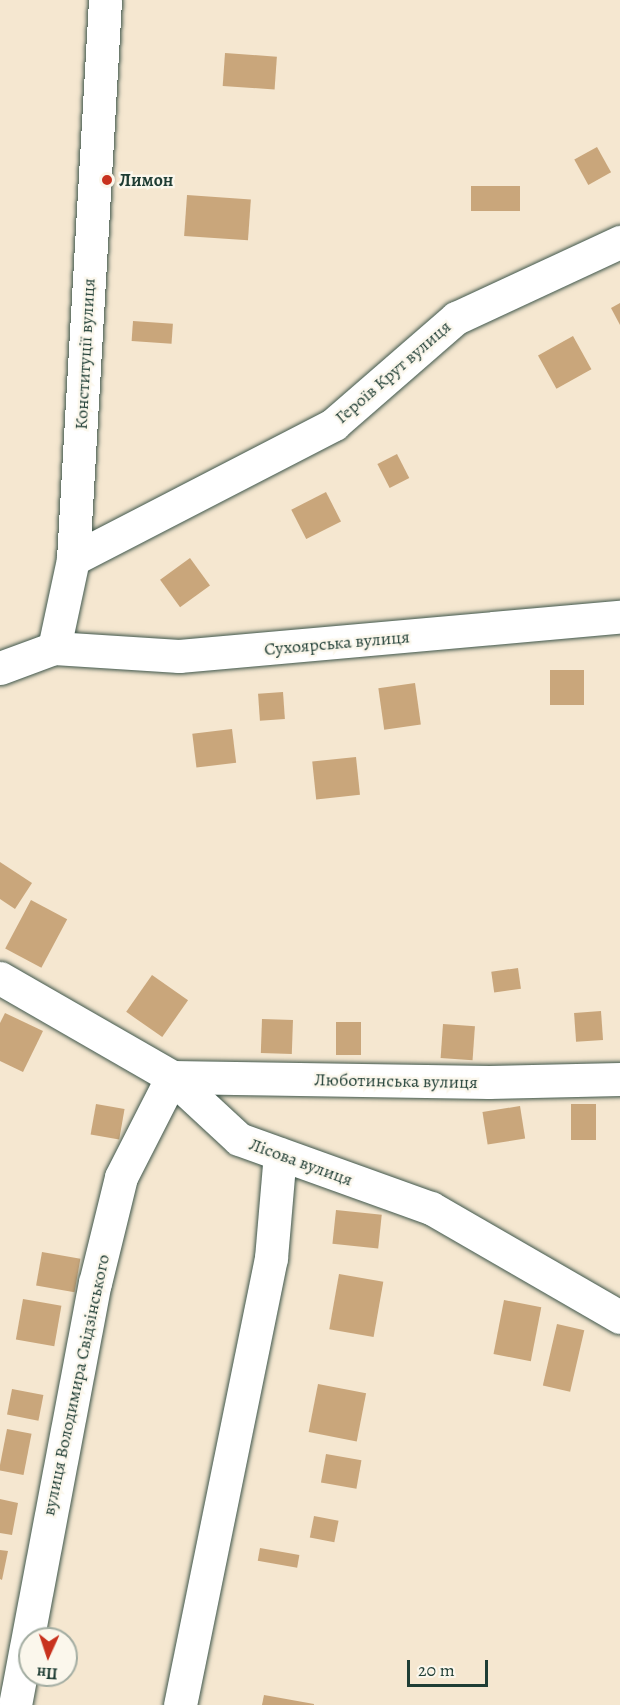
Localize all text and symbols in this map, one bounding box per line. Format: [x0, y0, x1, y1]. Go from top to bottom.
place label: Лимон [119, 169, 173, 191]
marker: Лимон [100, 173, 114, 187]
street label: Конституції вулиця [70, 278, 100, 430]
street label: Героїв Крут вулиця [331, 316, 455, 428]
street label: Сухоярська вулиця [263, 626, 411, 660]
street label: Люботинська вулиця [314, 1069, 478, 1093]
street label: Лісова вулиця [246, 1133, 356, 1191]
street label: вулиця Володимира Свідзінського [38, 1252, 114, 1518]
north arrow [18, 1627, 78, 1687]
scale bar [410, 1648, 491, 1686]
text: 20 m [418, 1658, 455, 1682]
text: Пн [36, 1661, 58, 1685]

